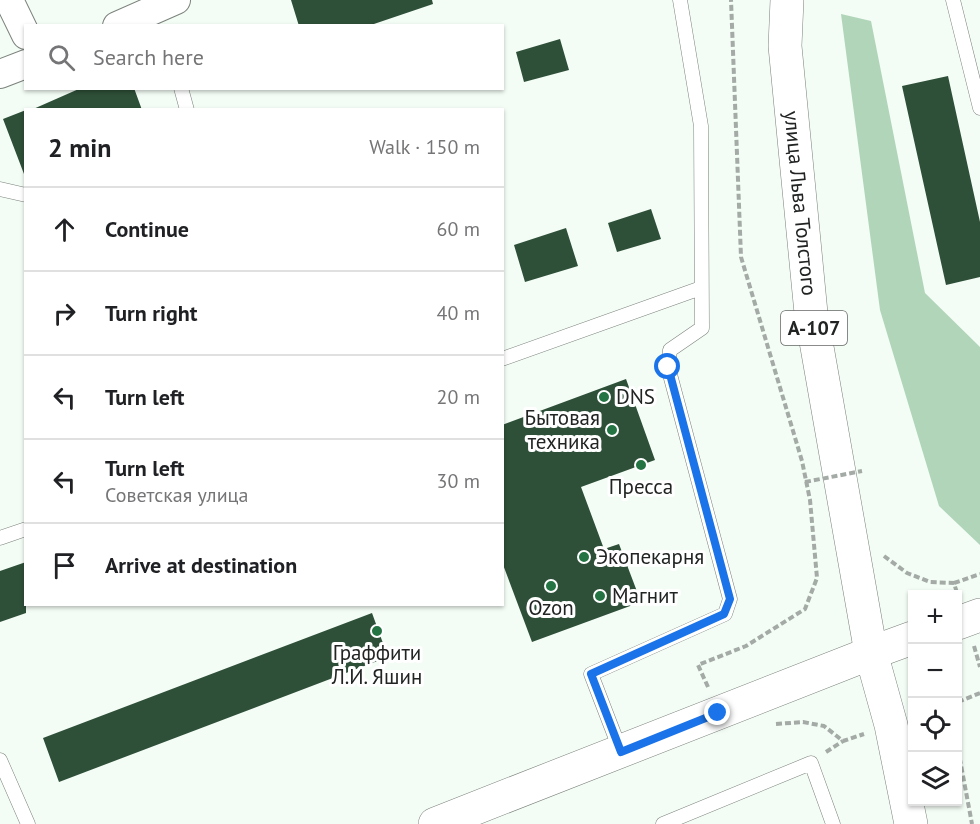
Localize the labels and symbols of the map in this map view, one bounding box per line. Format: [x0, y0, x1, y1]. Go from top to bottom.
street label: улица Льва Толстого [778, 110, 823, 297]
road number: А-107 [781, 311, 847, 345]
route start [654, 353, 680, 379]
place label: DNS [616, 383, 655, 410]
marker: DNS [597, 390, 611, 404]
place label: Бытовая техника [524, 404, 600, 455]
marker: Бытовая техника [605, 423, 619, 437]
marker: Пресса [634, 458, 648, 472]
place label: Пресса [609, 473, 673, 500]
place label: Экопекарня [596, 543, 704, 570]
marker: Экопекарня [577, 550, 591, 564]
marker: Ozon [544, 579, 558, 593]
place label: Магнит [612, 582, 679, 609]
marker: Магнит [593, 589, 607, 603]
place label: Ozon [528, 594, 574, 621]
marker: Граффити Л.И. Яшин [370, 624, 384, 638]
place label: Граффити Л.И. Яшин [331, 639, 422, 690]
route end [704, 699, 730, 725]

